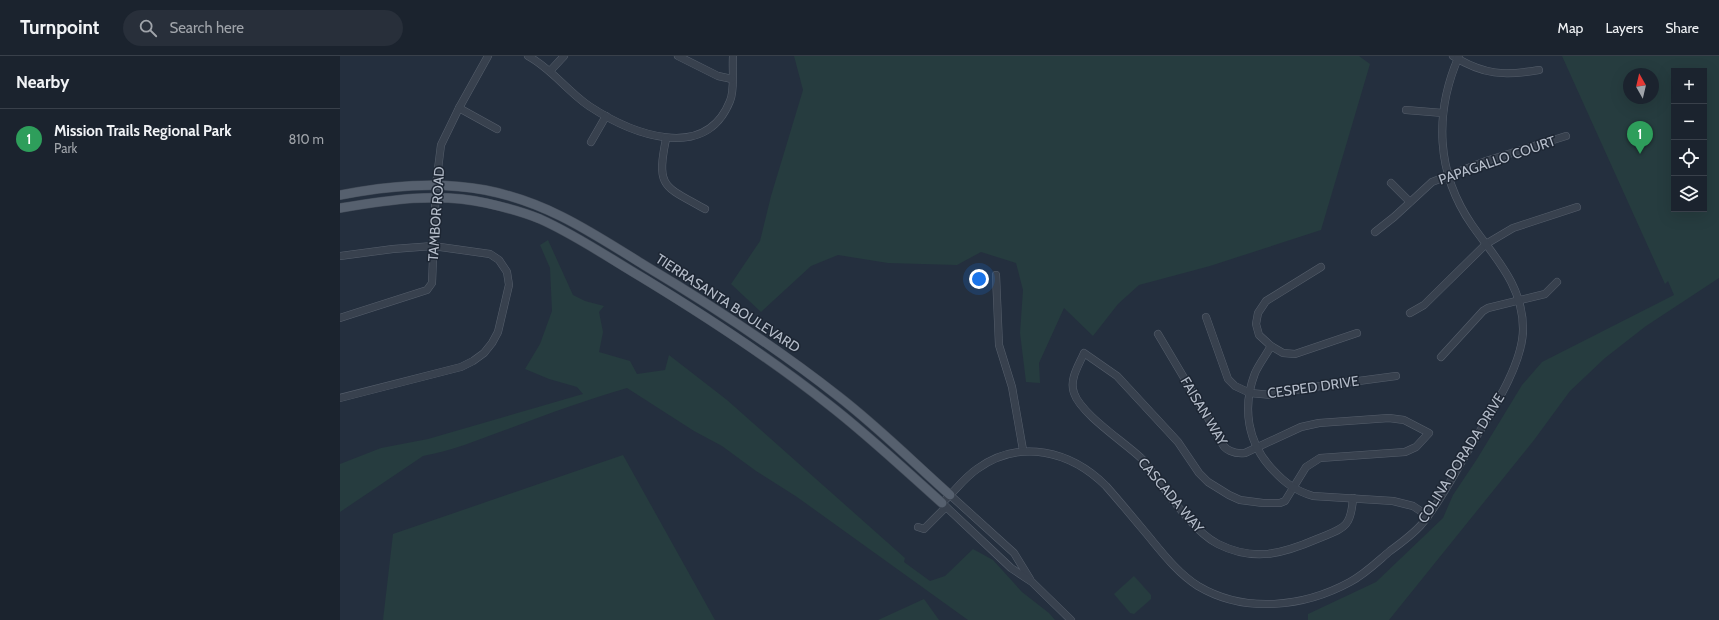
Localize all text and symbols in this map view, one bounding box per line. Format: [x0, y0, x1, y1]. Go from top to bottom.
search box [123, 10, 403, 46]
text: Turnpoint [20, 16, 99, 39]
icon: search [137, 17, 159, 39]
text: Search here [169, 19, 244, 37]
text: Map [1558, 19, 1583, 37]
text: Layers [1605, 19, 1643, 37]
text: Share [1665, 19, 1699, 37]
north arrow [1623, 68, 1659, 104]
map controls [1671, 68, 1707, 212]
button: + [1671, 68, 1707, 104]
text: Nearby [16, 72, 69, 92]
button: − [1671, 104, 1707, 140]
pin: 1 [1627, 121, 1653, 154]
text: Mission Trails Regional Park [54, 122, 231, 140]
text: 1 [27, 131, 31, 147]
text: 810 m [288, 131, 324, 147]
street label: PAPAGALLO COURT [1436, 131, 1558, 188]
text: Park [54, 140, 77, 156]
button: locate [1671, 140, 1707, 176]
street label: TAMBOR ROAD [424, 166, 448, 262]
button: layers [1671, 176, 1707, 212]
street label: TIERRASANTA BOULEVARD [652, 250, 804, 356]
your location [969, 269, 989, 289]
street label: CESPED DRIVE [1266, 372, 1360, 402]
street label: FAISAN WAY [1176, 373, 1232, 450]
street label: COLINA DORADA DRIVE [1414, 390, 1508, 526]
street label: CASCADA WAY [1134, 454, 1208, 537]

